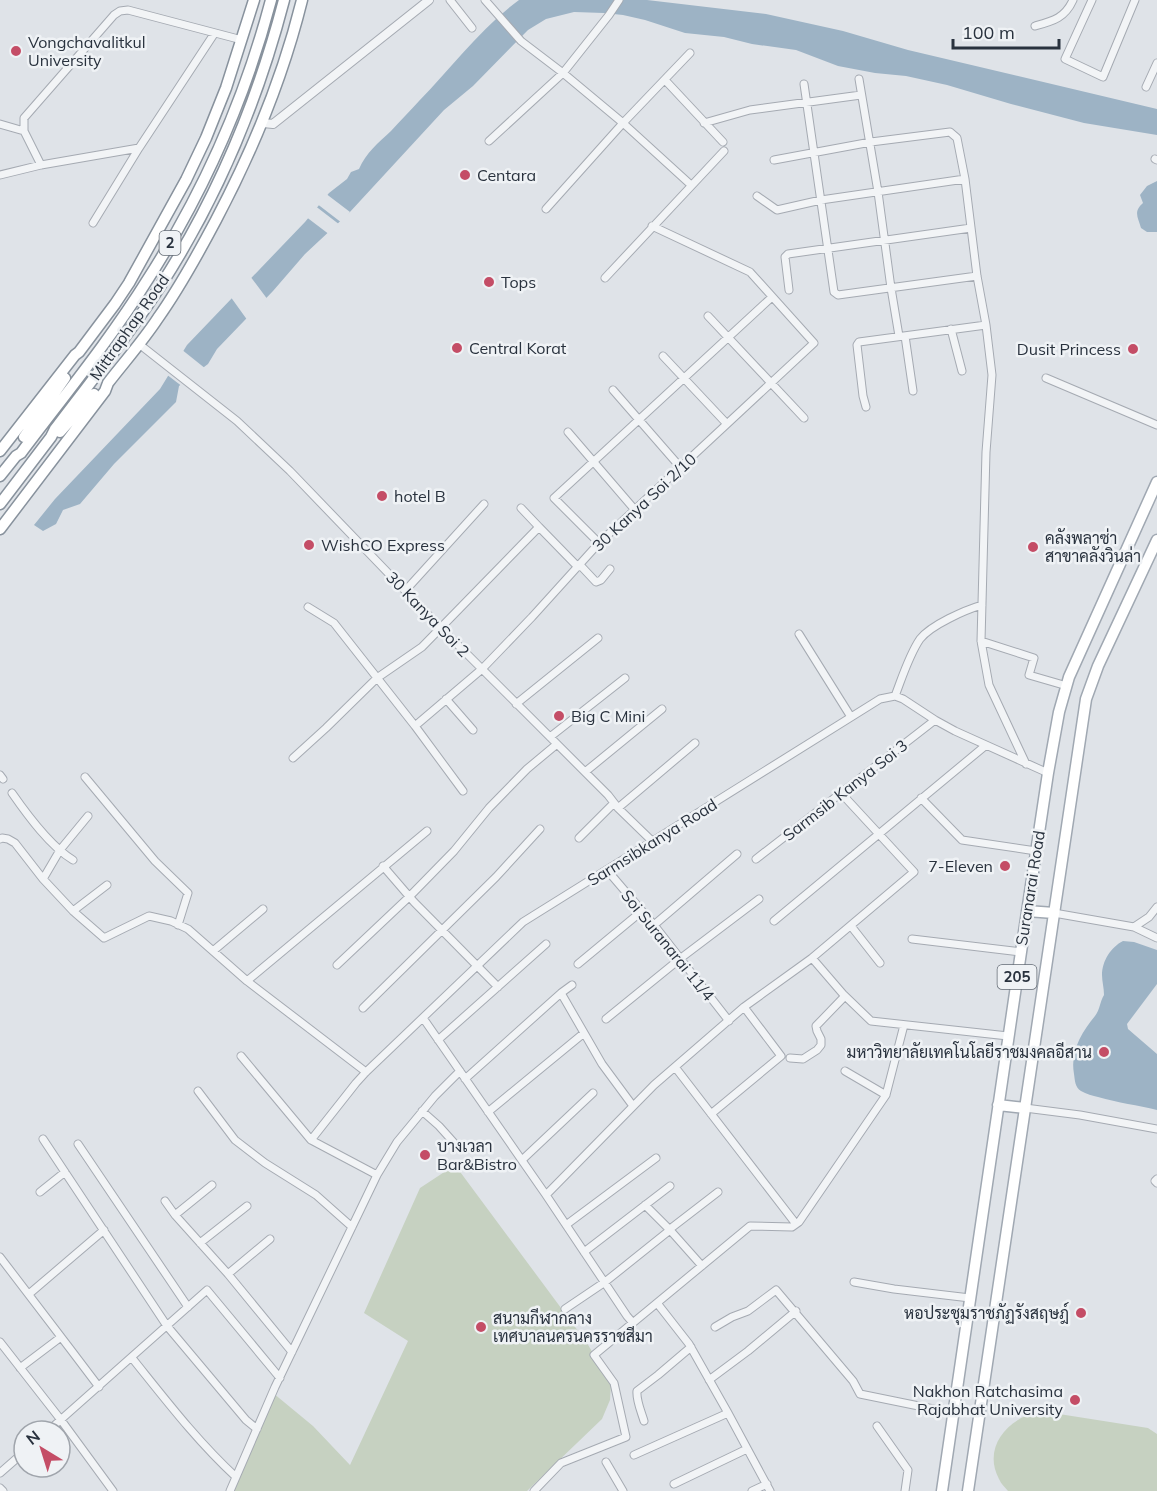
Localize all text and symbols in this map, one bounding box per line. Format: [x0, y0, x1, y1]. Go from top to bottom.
scale bar [953, 12, 1060, 50]
text: 100 m [962, 21, 1015, 44]
place label: Vongchavalitkul University [28, 32, 146, 70]
marker: Vongchavalitkul University [9, 44, 23, 58]
place label: Centara [477, 165, 536, 185]
marker: Centara [458, 168, 472, 182]
road number: 2 [160, 231, 180, 255]
street label: Mittraphap Road [85, 270, 173, 384]
place label: Tops [501, 272, 536, 292]
marker: Tops [482, 275, 496, 289]
place label: Central Korat [469, 338, 567, 358]
place label: Dusit Princess [1017, 339, 1121, 359]
marker: Central Korat [450, 341, 464, 355]
marker: Dusit Princess [1126, 342, 1140, 356]
street label: 30 Kanya Soi 2/10 [588, 449, 700, 555]
place label: hotel B [394, 486, 446, 506]
marker: hotel B [375, 489, 389, 503]
place label: คลังพลาซ่า สาขาคลังวินล่า [1045, 528, 1141, 566]
place label: WishCO Express [321, 535, 445, 555]
marker: WishCO Express [302, 538, 316, 552]
marker: คลังพลาซ่า สาขาคลังวินล่า [1026, 540, 1040, 554]
street label: 30 Kanya Soi 2 [382, 567, 474, 661]
place label: Big C Mini [571, 706, 645, 726]
marker: Big C Mini [552, 709, 566, 723]
street label: Sarmsib Kanya Soi 3 [779, 735, 911, 845]
street label: Sarmsibkanya Road [583, 794, 721, 890]
street label: Suranarai Road [1011, 829, 1049, 947]
place label: 7-Eleven [928, 856, 993, 876]
marker: 7-Eleven [998, 859, 1012, 873]
street label: Soi Suranarai 11/4 [617, 885, 719, 1005]
road number: 205 [998, 965, 1036, 989]
place label: มหาวิทยาลัยเทคโนโลยีราชมงคลอีสาน [846, 1041, 1092, 1062]
marker: มหาวิทยาลัยเทคโนโลยีราชมงคลอีสาน [1097, 1045, 1111, 1059]
place label: บางเวลา Bar&Bistro [437, 1136, 517, 1174]
marker: บางเวลา Bar&Bistro [418, 1148, 432, 1162]
place label: หอประชุมราชภัฏรังสฤษฎ์ [904, 1301, 1069, 1325]
marker: หอประชุมราชภัฏรังสฤษฎ์ [1074, 1306, 1088, 1320]
place label: สนามกีฬากลาง เทศบาลนครนครราชสีมา [493, 1307, 653, 1346]
marker: สนามกีฬากลาง เทศบาลนครนครราชสีมา [474, 1320, 488, 1334]
place label: Nakhon Ratchasima Rajabhat University [913, 1381, 1063, 1419]
marker: Nakhon Ratchasima Rajabhat University [1068, 1393, 1082, 1407]
north arrow [12, 1419, 72, 1479]
text: N [22, 1426, 44, 1449]

